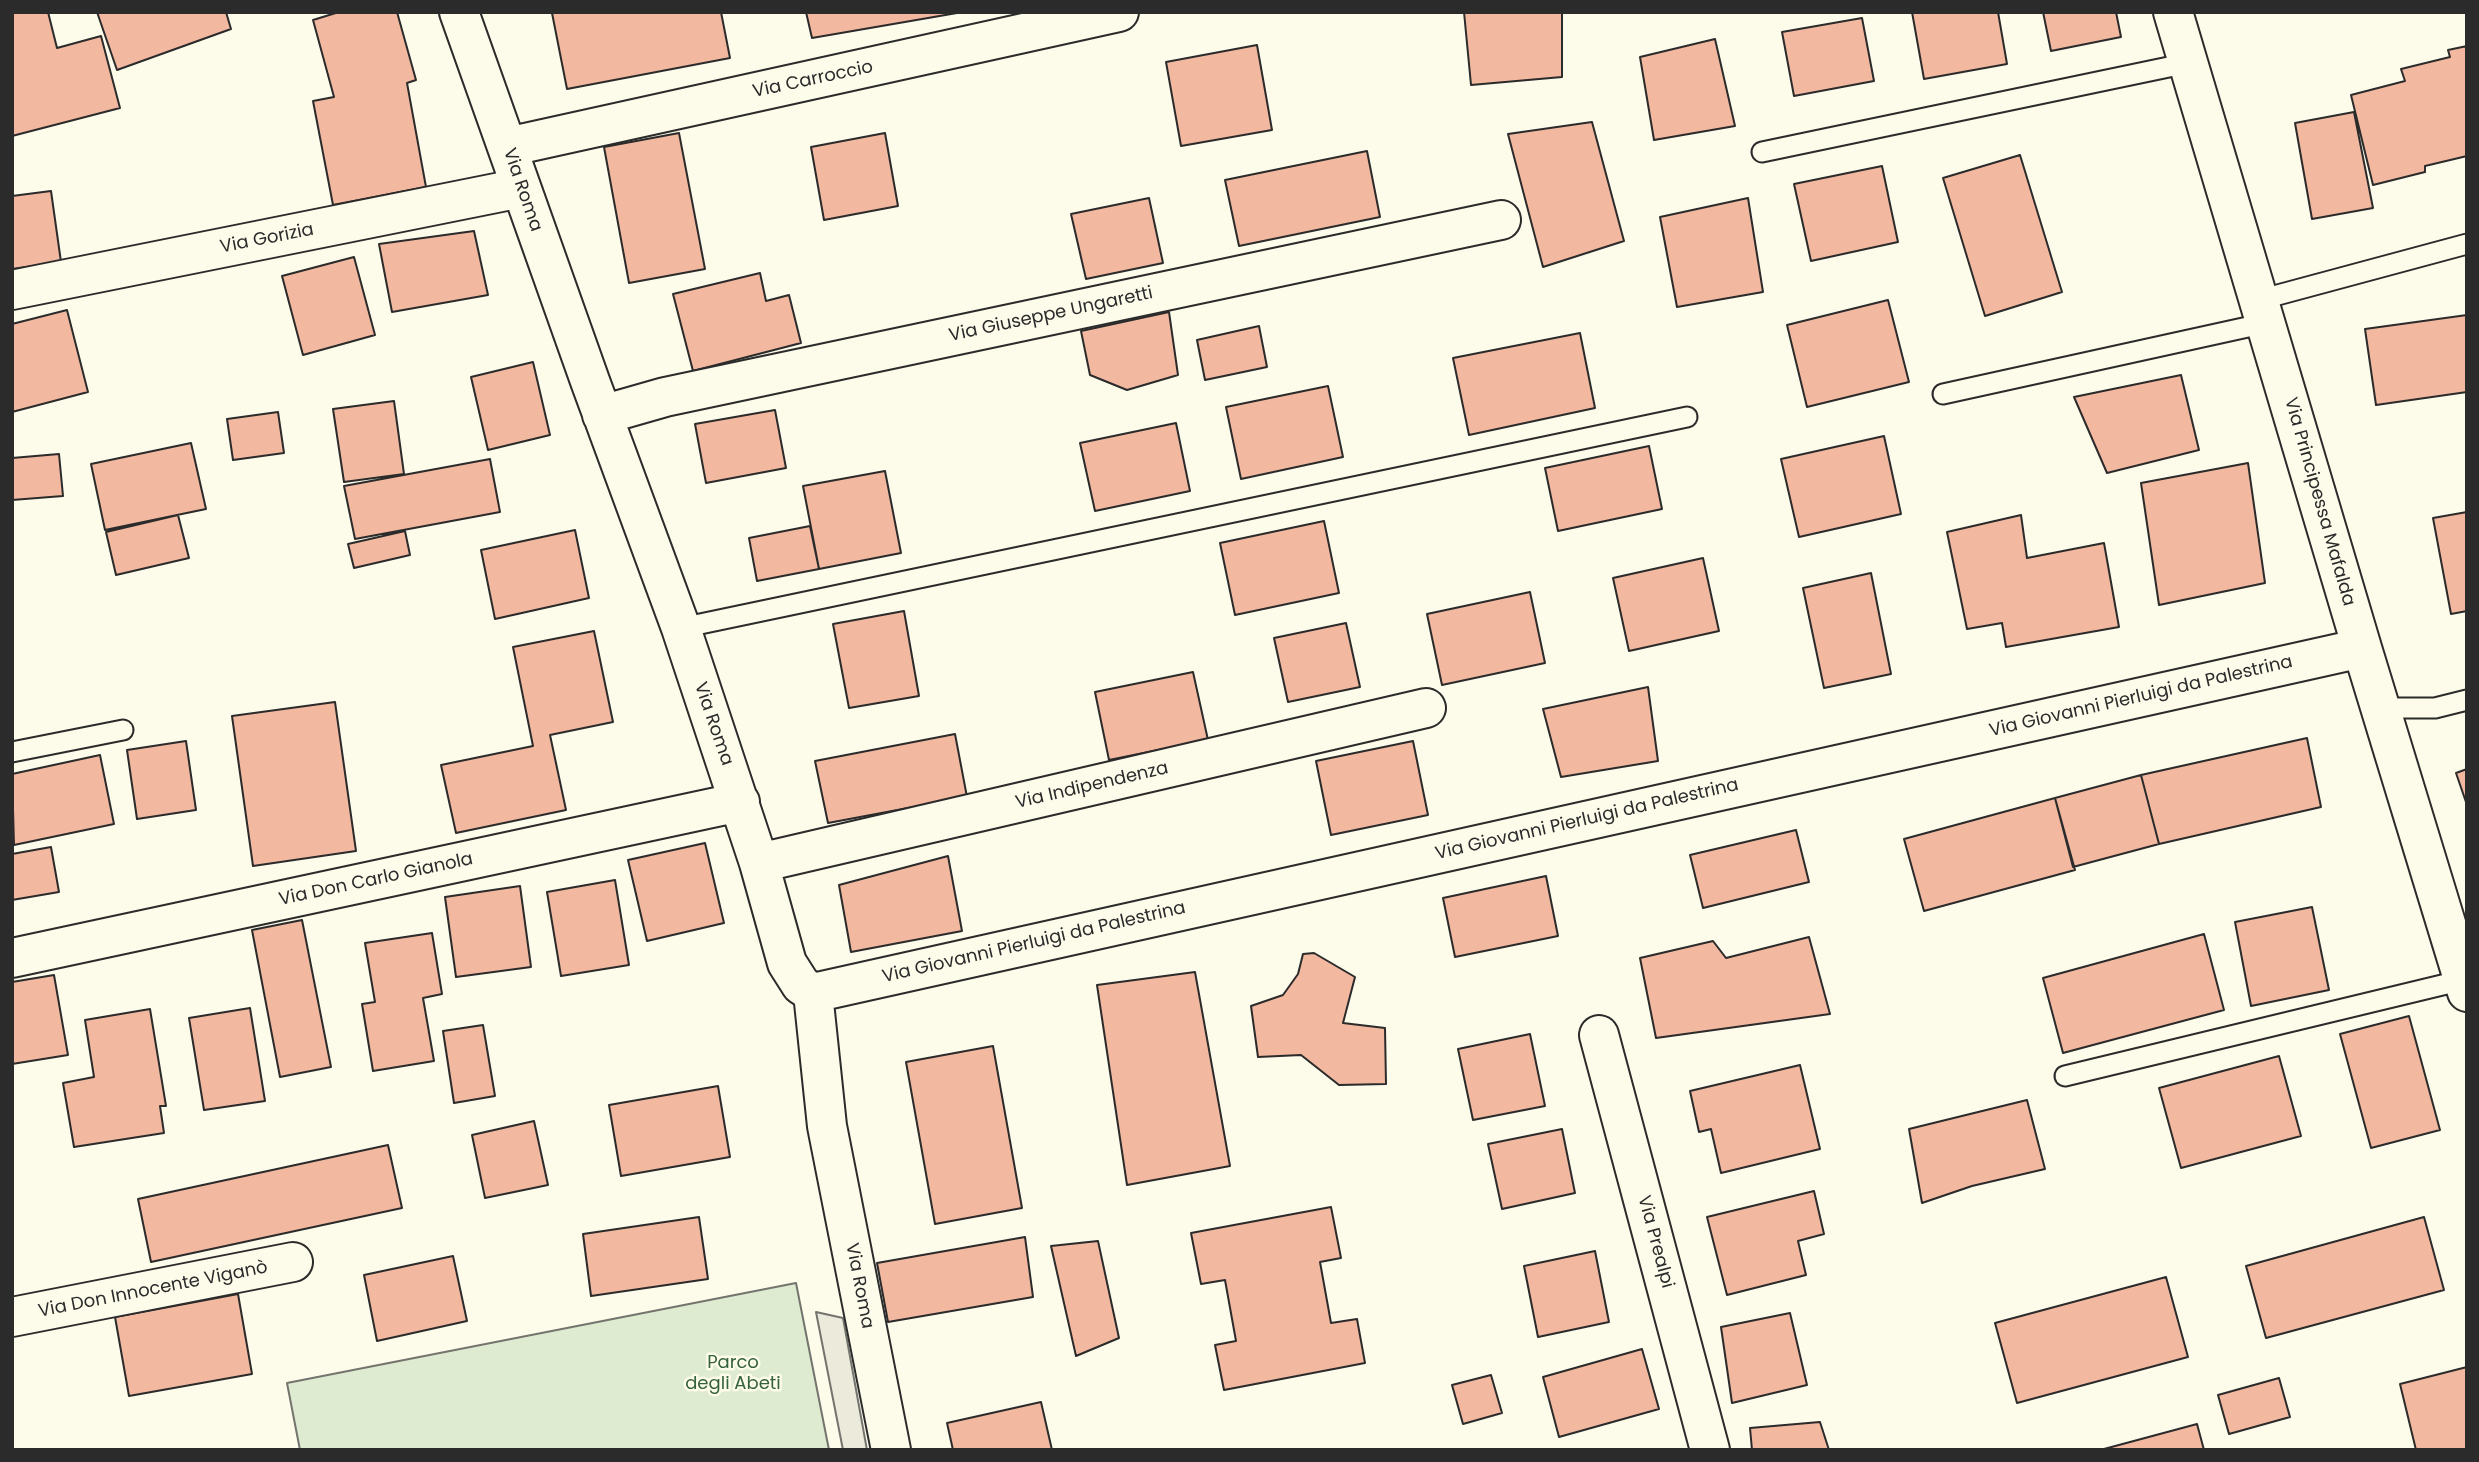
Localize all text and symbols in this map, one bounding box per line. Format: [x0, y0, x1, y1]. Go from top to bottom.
street label: Via Carroccio [751, 57, 875, 103]
street label: Via Roma [498, 145, 546, 235]
street label: Via Gorizia [218, 219, 316, 259]
street label: Via Giuseppe Ungaretti [947, 283, 1155, 347]
street label: Via Principessa Mafalda [2279, 395, 2359, 609]
street label: Via Giovanni Pierluigi da Palestrina [1987, 652, 2295, 742]
street label: Via Roma [689, 679, 737, 769]
street label: Via Indipendenza [1013, 758, 1171, 814]
street label: Via Giovanni Pierluigi da Palestrina [1433, 775, 1741, 865]
street label: Via Don Carlo Gianola [277, 849, 475, 911]
street label: Via Giovanni Pierluigi da Palestrina [880, 898, 1188, 988]
street label: Via Prealpi [1632, 1193, 1678, 1291]
street label: Via Roma [840, 1241, 878, 1331]
street label: Via Don Innocente Viganò [36, 1257, 270, 1323]
park label: Parco degli Abeti [685, 1352, 781, 1394]

